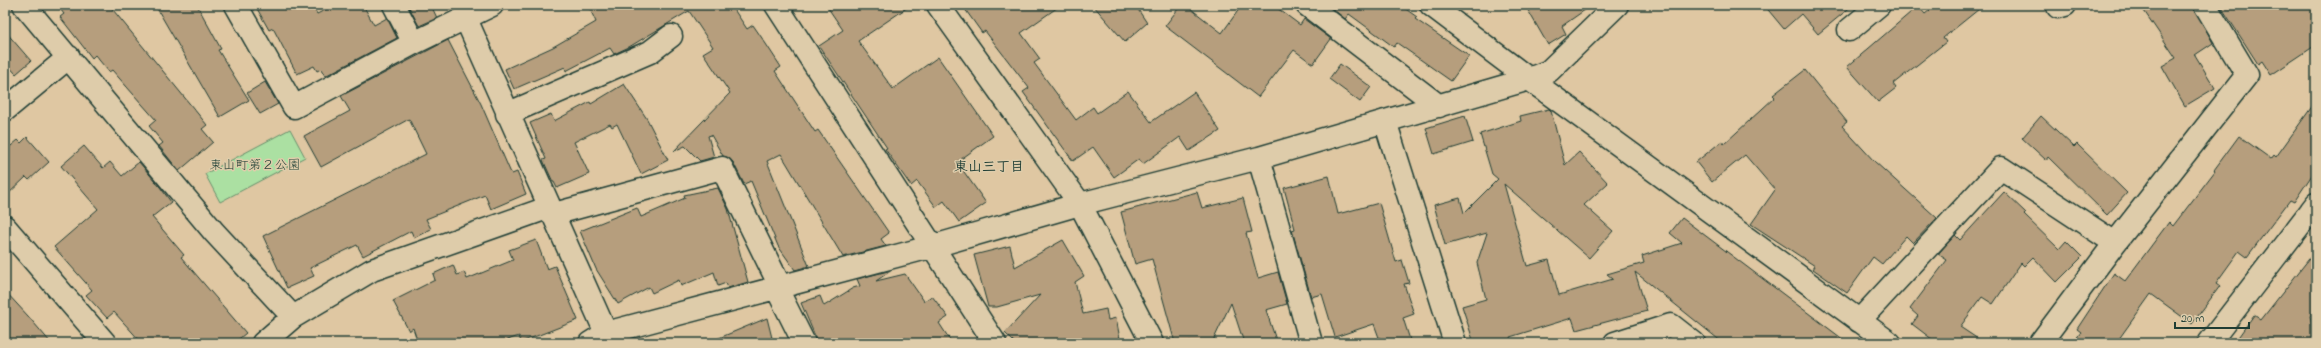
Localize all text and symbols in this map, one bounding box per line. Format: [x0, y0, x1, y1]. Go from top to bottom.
park label: 東山町第２公園 [209, 156, 301, 175]
district label: 東山三丁目 [954, 157, 1024, 178]
scale bar [2175, 304, 2249, 330]
text: 20 m [2181, 310, 2204, 328]

